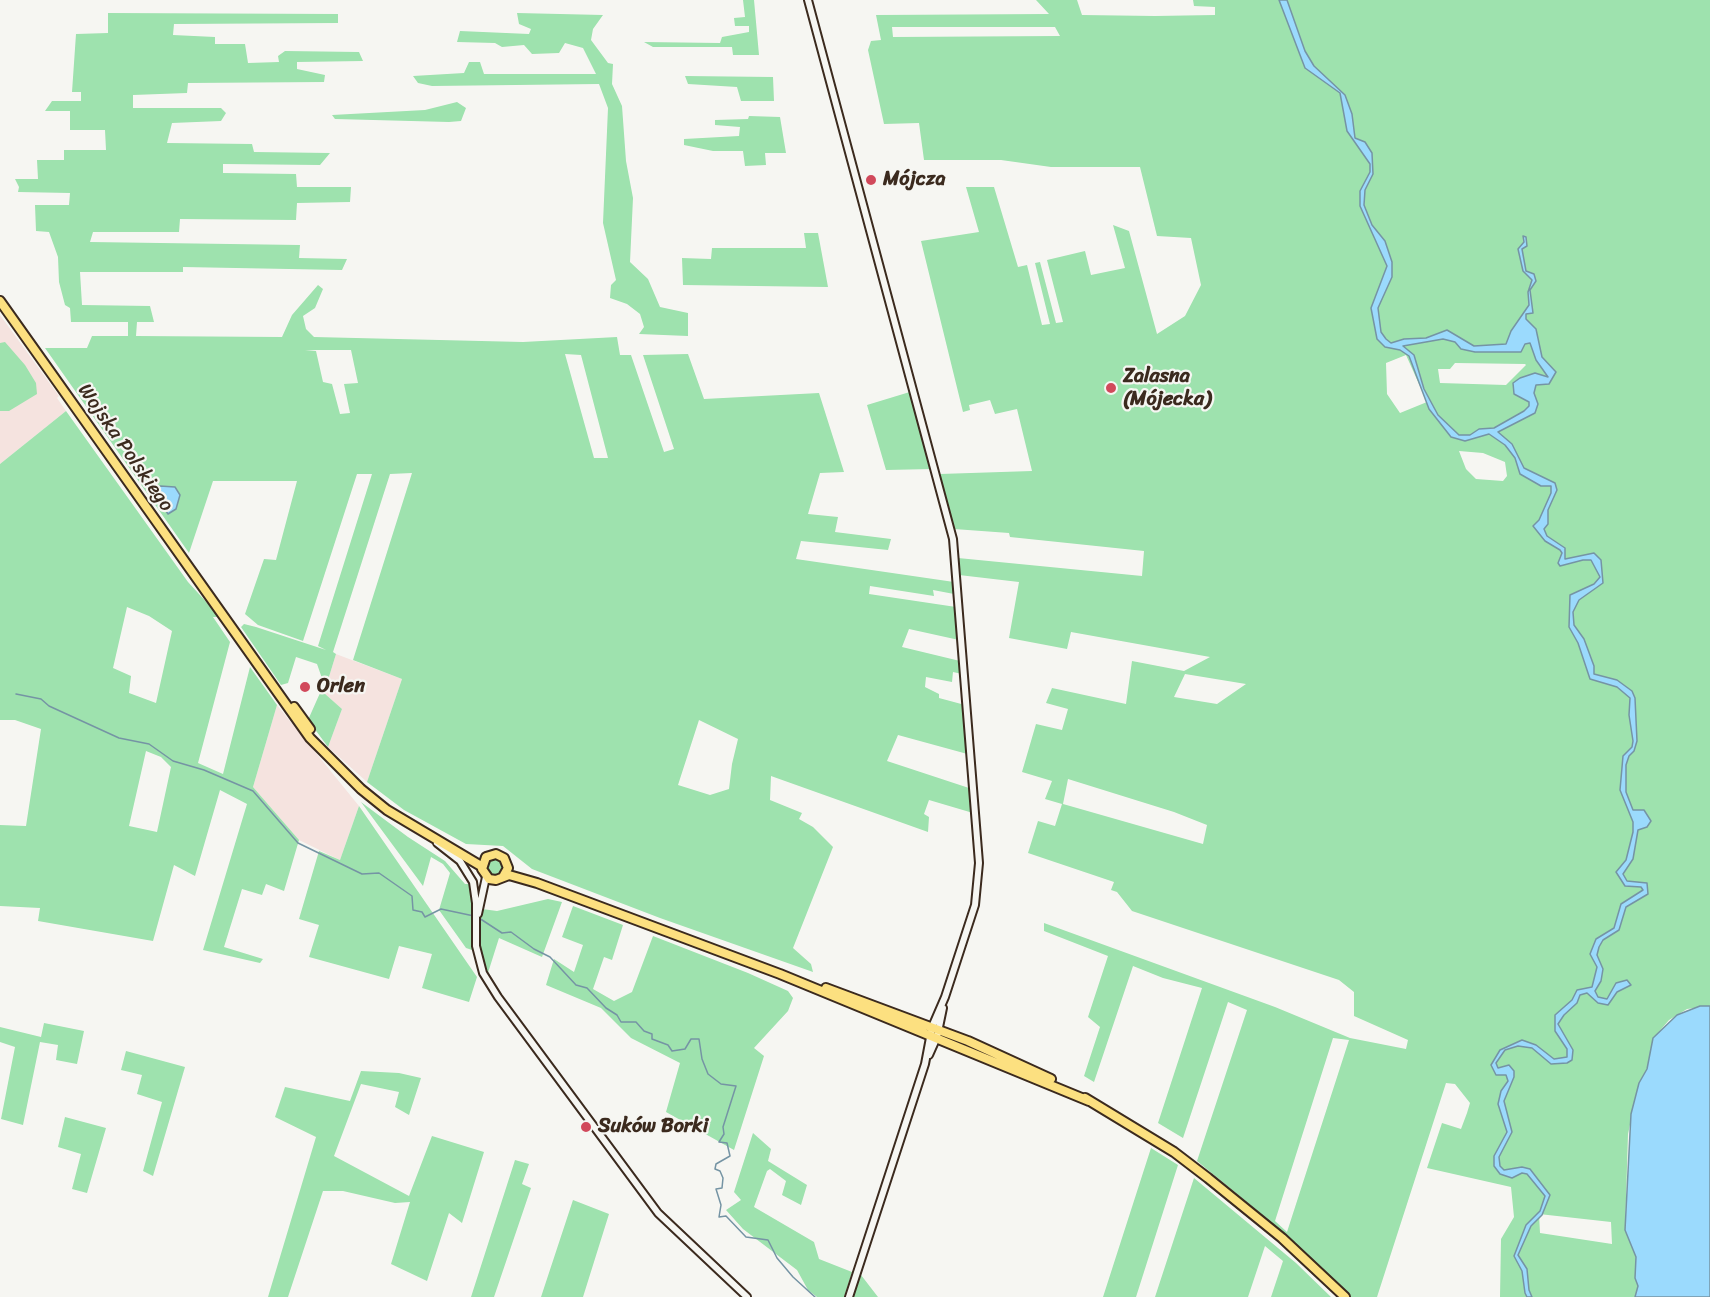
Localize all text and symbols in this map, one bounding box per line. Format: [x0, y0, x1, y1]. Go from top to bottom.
place label: Mójcza [883, 168, 945, 192]
marker: Mójcza [864, 173, 878, 187]
place label: Zalasna (Mójecka) [1123, 365, 1211, 412]
street label: Wojska Polskiego [72, 380, 178, 516]
marker: Zalasna (Mójecka) [1104, 381, 1118, 395]
place label: Orlen [317, 675, 365, 699]
marker: Orlen [298, 680, 312, 694]
place label: Suków Borki [598, 1115, 708, 1139]
marker: Suków Borki [579, 1120, 593, 1134]

